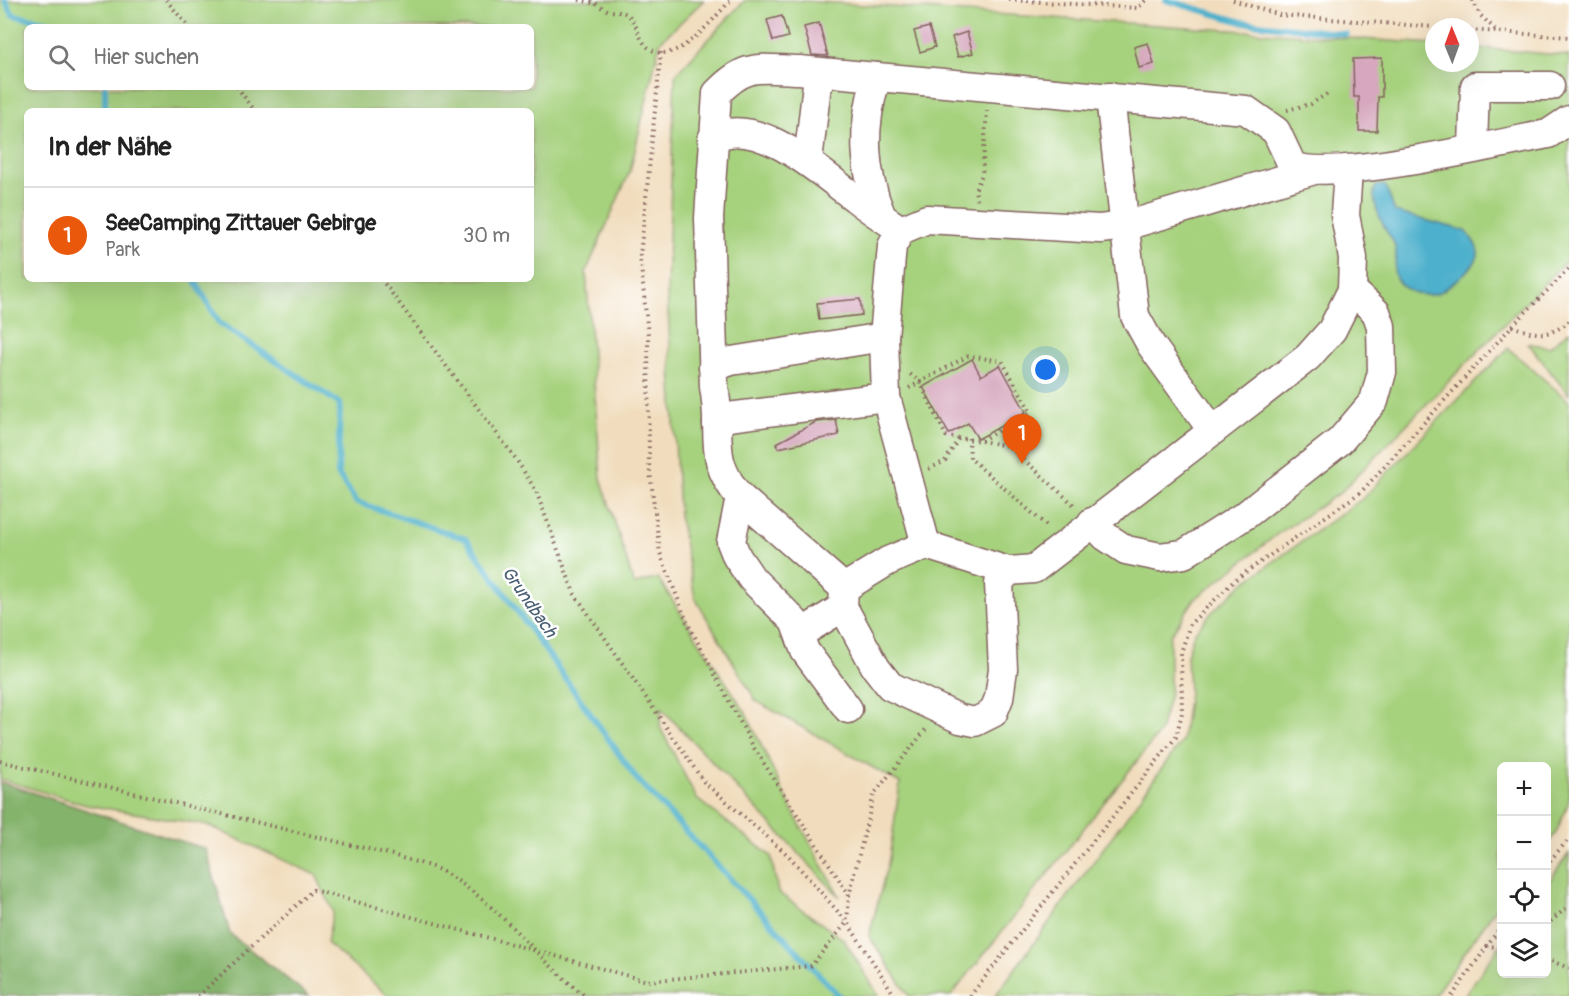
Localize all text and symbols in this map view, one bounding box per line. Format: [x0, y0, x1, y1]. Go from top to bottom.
north arrow [1425, 18, 1479, 72]
search box [24, 24, 534, 90]
icon: search [45, 41, 78, 74]
text: Hier suchen [93, 43, 199, 71]
text: In der Nähe [48, 131, 171, 163]
text: SeeCamping Zittauer Gebirge [105, 209, 376, 237]
text: 1 [64, 223, 71, 248]
text: 30 m [463, 223, 510, 248]
text: Park [105, 237, 140, 262]
your location [1031, 355, 1060, 384]
pin: 1 [1002, 414, 1042, 464]
water label: Grundbach [496, 562, 563, 643]
map controls [1497, 762, 1551, 978]
button: + [1497, 762, 1551, 816]
button: − [1497, 816, 1551, 870]
button: locate [1497, 870, 1551, 924]
button: layers [1497, 924, 1551, 978]

